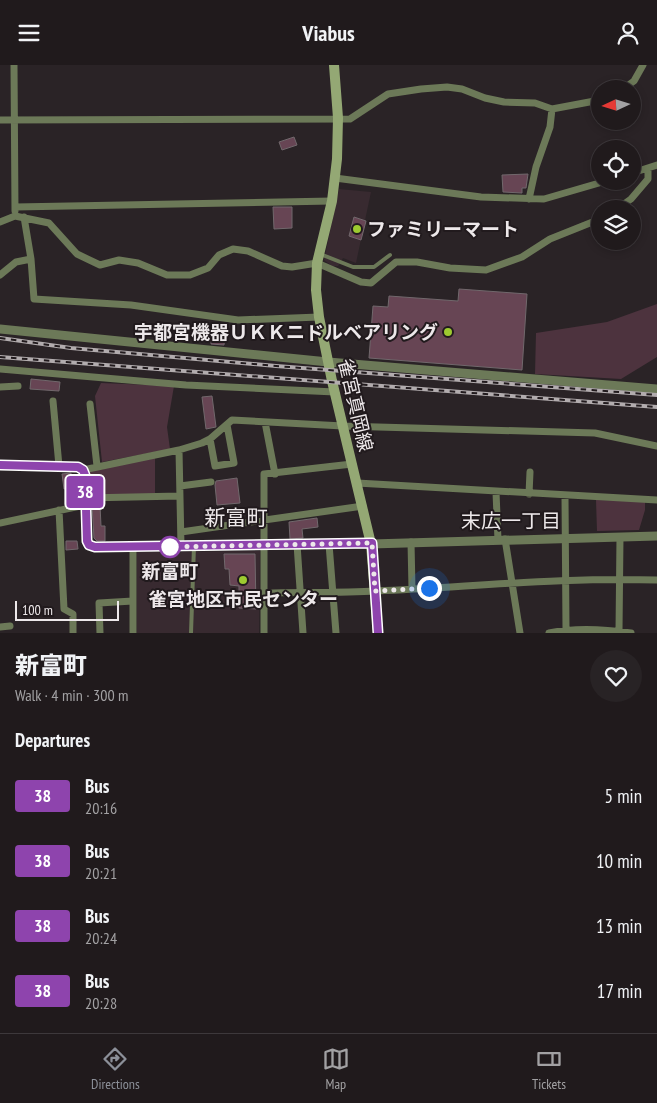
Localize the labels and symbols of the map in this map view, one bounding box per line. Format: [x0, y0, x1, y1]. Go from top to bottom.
north arrow [591, 80, 641, 130]
place label: ファミリーマート [367, 217, 519, 241]
marker: ファミリーマート [351, 223, 363, 235]
place label: 宇都宮機器ＵＫＫニドルベアリング [134, 320, 438, 344]
marker: 宇都宮機器ＵＫＫニドルベアリング [442, 326, 454, 338]
street label: 雀宮真岡線 [334, 356, 378, 454]
line badge: 38 [62, 476, 108, 508]
district label: 新富町 [205, 504, 268, 531]
district label: 末広一丁目 [461, 508, 561, 534]
marker: 新富町 [159, 536, 181, 558]
place label: 新富町 [141, 559, 199, 583]
marker: 雀宮地区市民センター [237, 574, 249, 586]
your location [417, 576, 442, 601]
place label: 雀宮地区市民センター [148, 587, 338, 611]
scale bar [15, 598, 119, 621]

